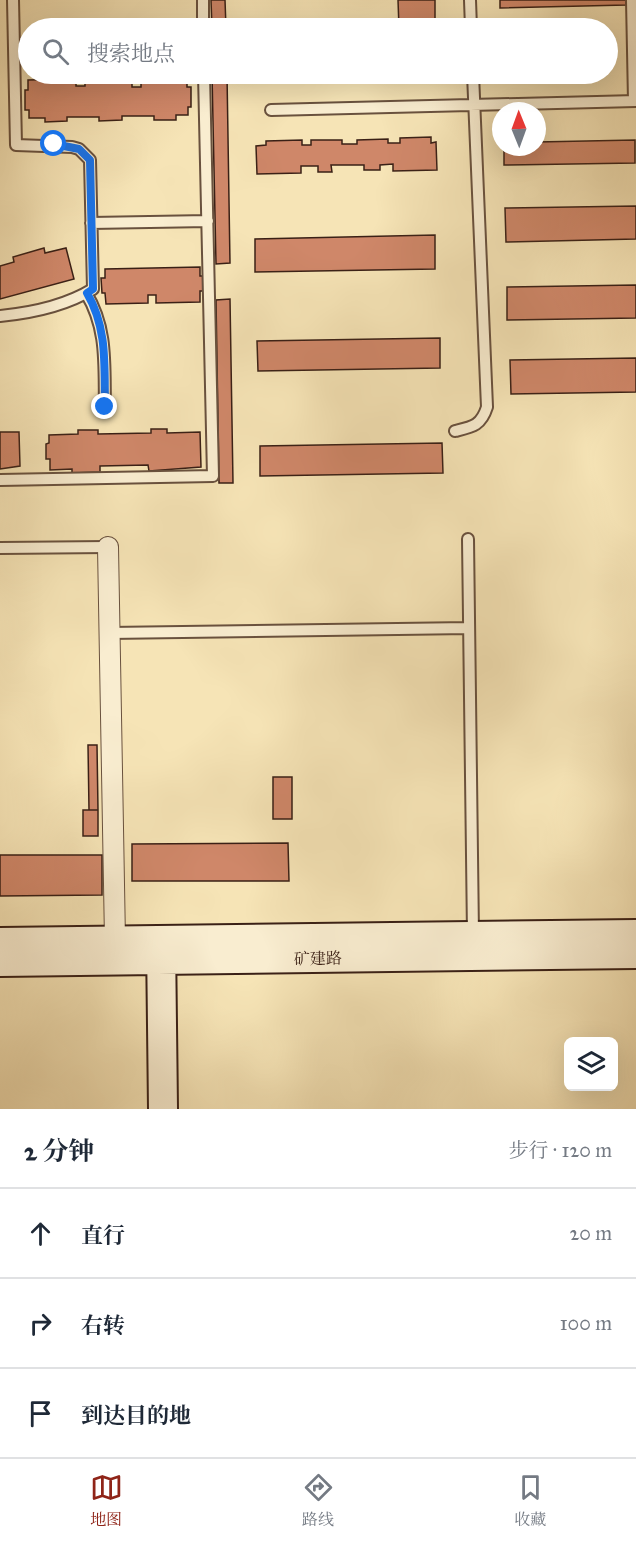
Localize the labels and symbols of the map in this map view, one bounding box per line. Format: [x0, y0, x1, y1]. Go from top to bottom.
north arrow [492, 102, 546, 156]
route start [40, 130, 66, 156]
route end [91, 393, 117, 419]
street label: 矿建路 [294, 949, 342, 968]

